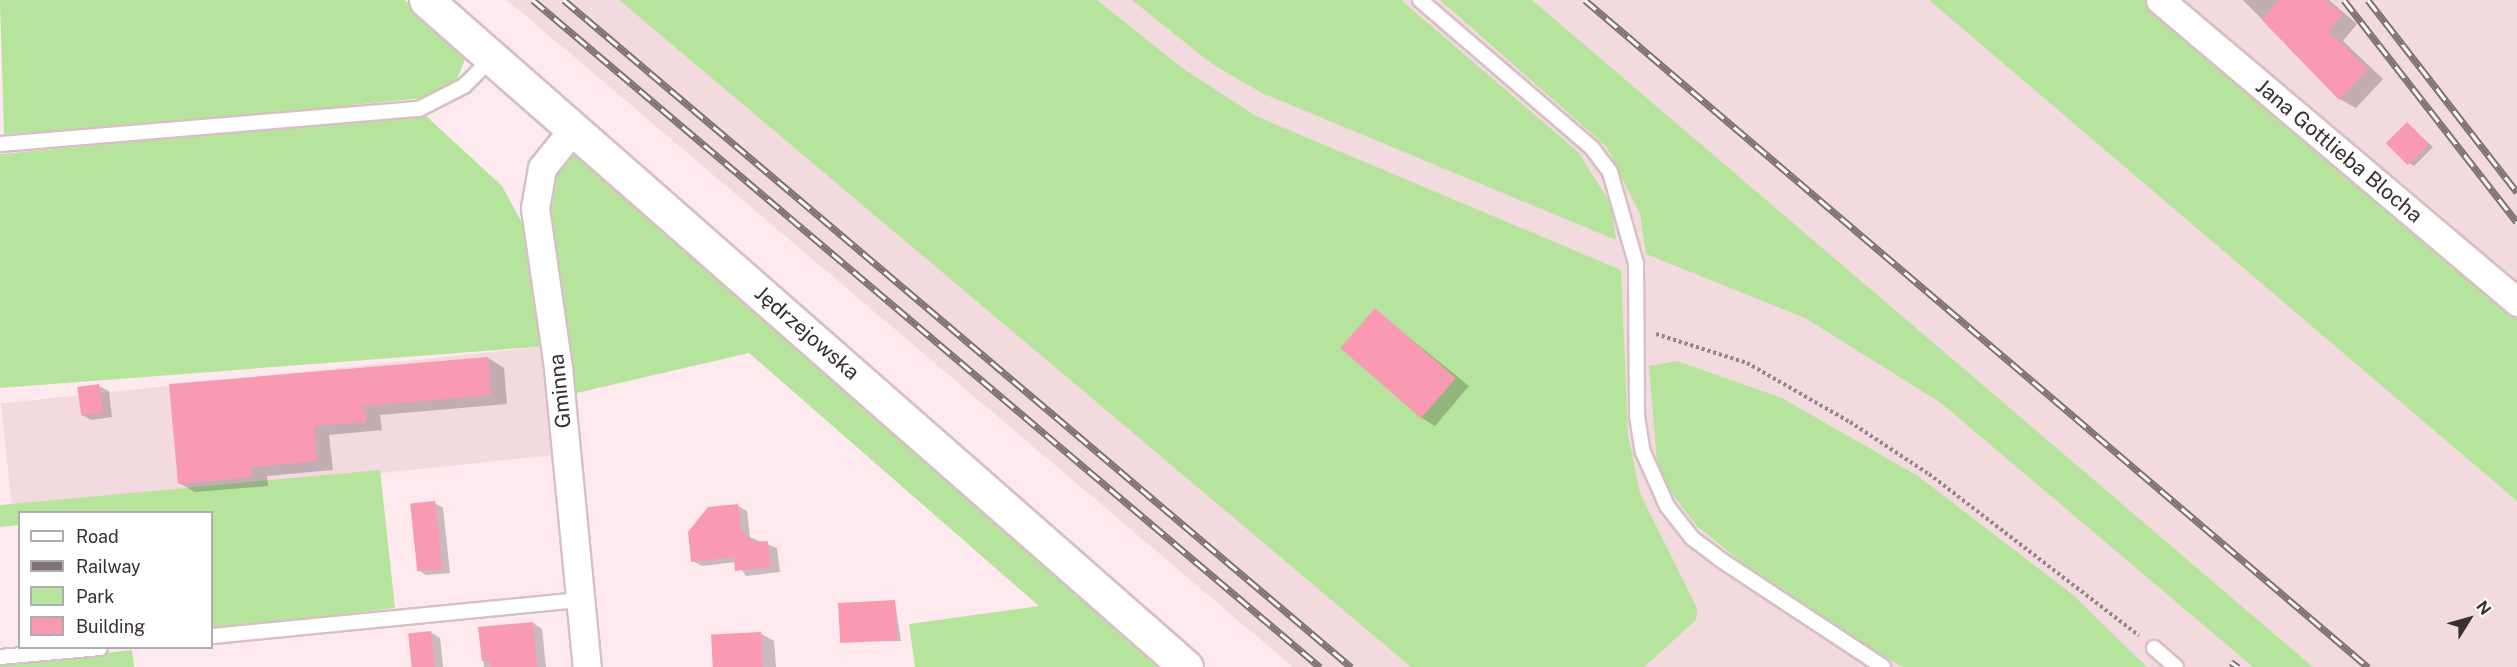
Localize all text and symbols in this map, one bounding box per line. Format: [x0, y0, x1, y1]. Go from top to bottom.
street label: Jana Gottlieba Blocha [2251, 74, 2427, 228]
street label: Jędrzejowska [750, 281, 864, 385]
street label: Gminna [544, 353, 576, 429]
legend [18, 511, 213, 649]
text: Road [76, 526, 119, 547]
text: Railway [76, 556, 141, 577]
text: Park [76, 586, 114, 607]
north arrow [2439, 589, 2499, 649]
text: N [2472, 597, 2495, 619]
text: Building [76, 616, 145, 637]

